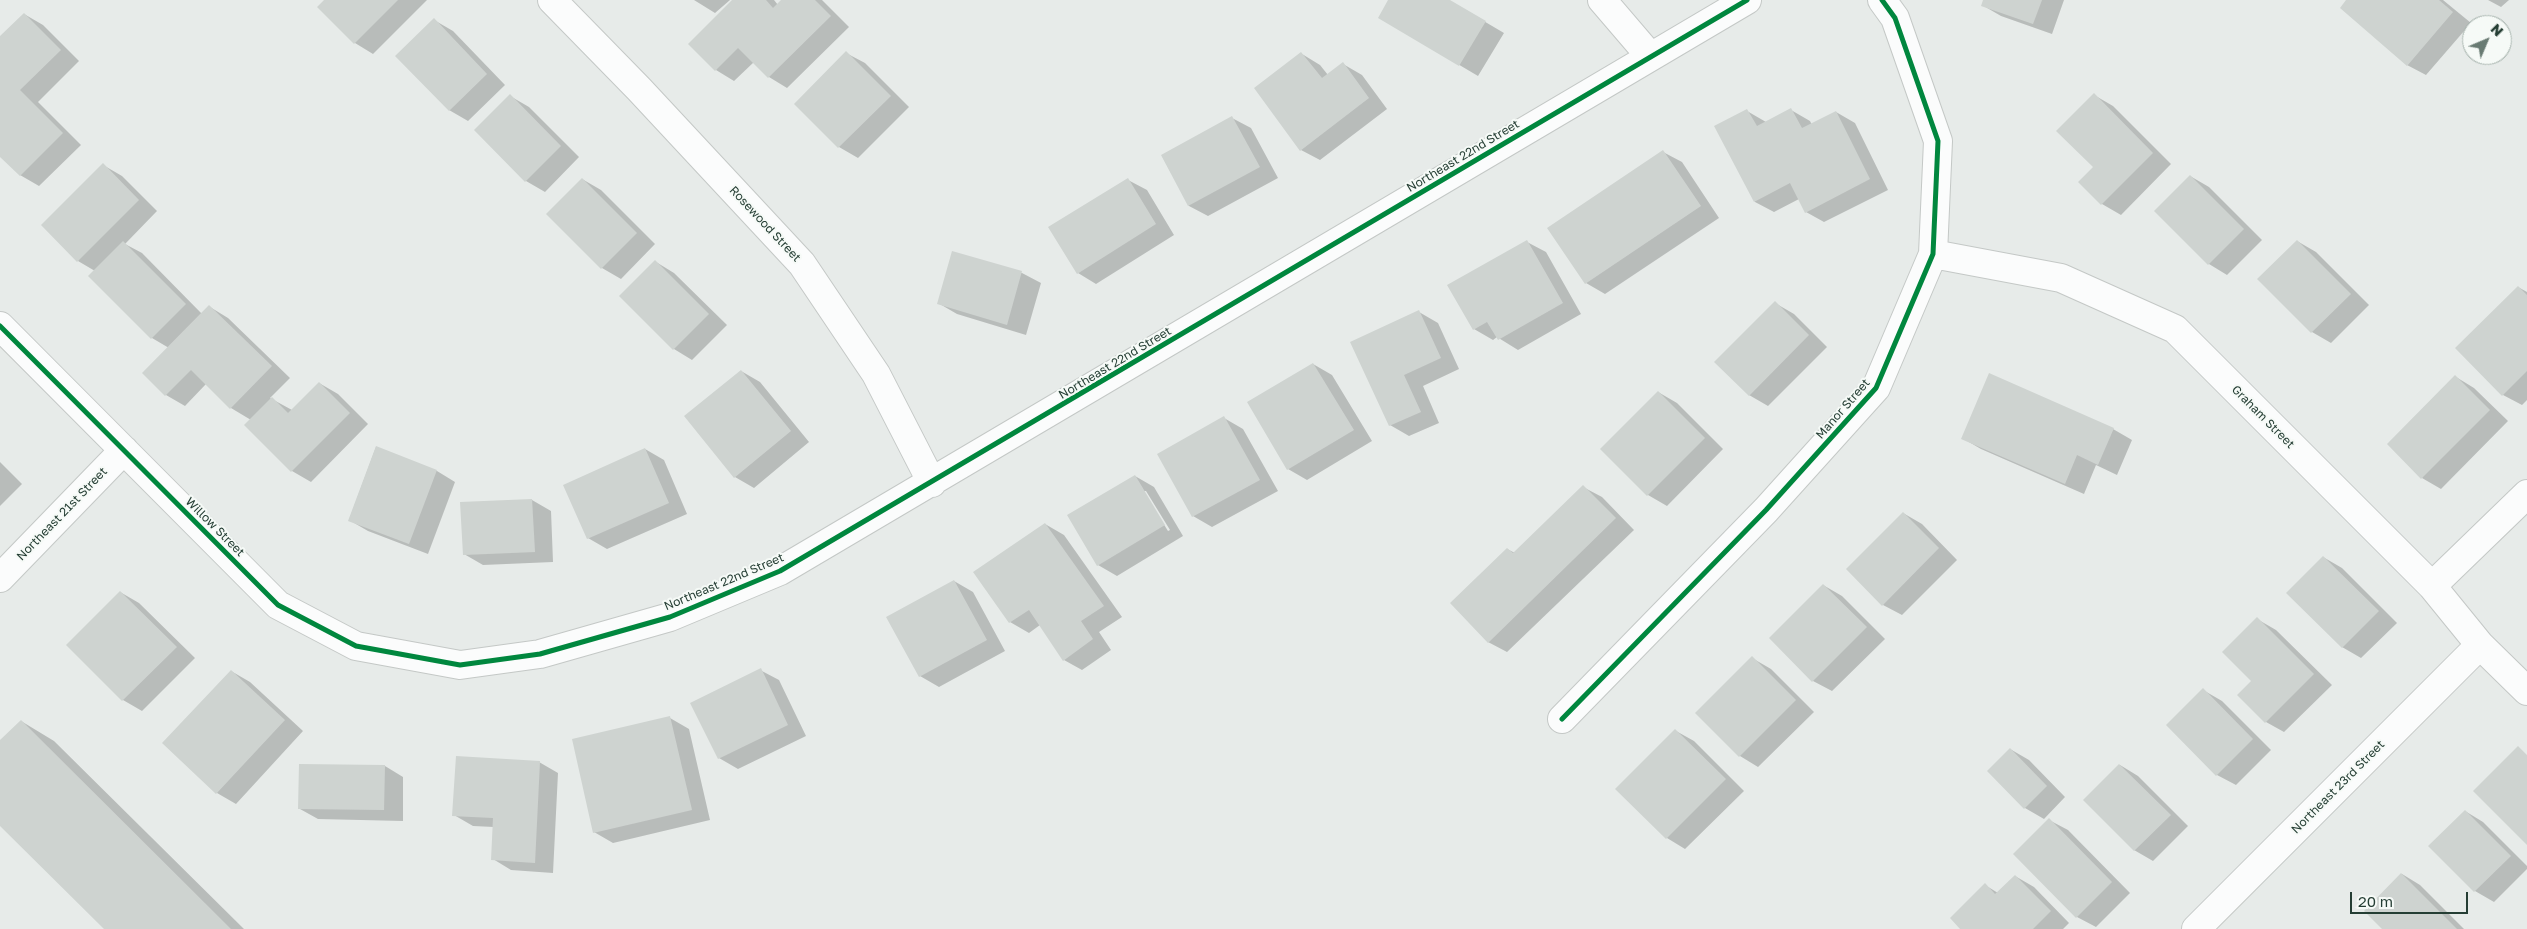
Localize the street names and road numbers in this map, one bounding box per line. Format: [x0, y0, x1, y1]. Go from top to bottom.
street label: Northeast 22nd Street [1404, 117, 1522, 195]
street label: Rosewood Street [726, 183, 804, 265]
street label: Northeast 22nd Street [1056, 324, 1174, 402]
street label: Manor Street [1813, 376, 1873, 442]
street label: Graham Street [2229, 383, 2297, 451]
street label: Northeast 21st Street [14, 464, 110, 564]
street label: Willow Street [182, 494, 248, 560]
street label: Northeast 22nd Street [662, 550, 786, 614]
street label: Northeast 23rd Street [2288, 737, 2388, 837]

